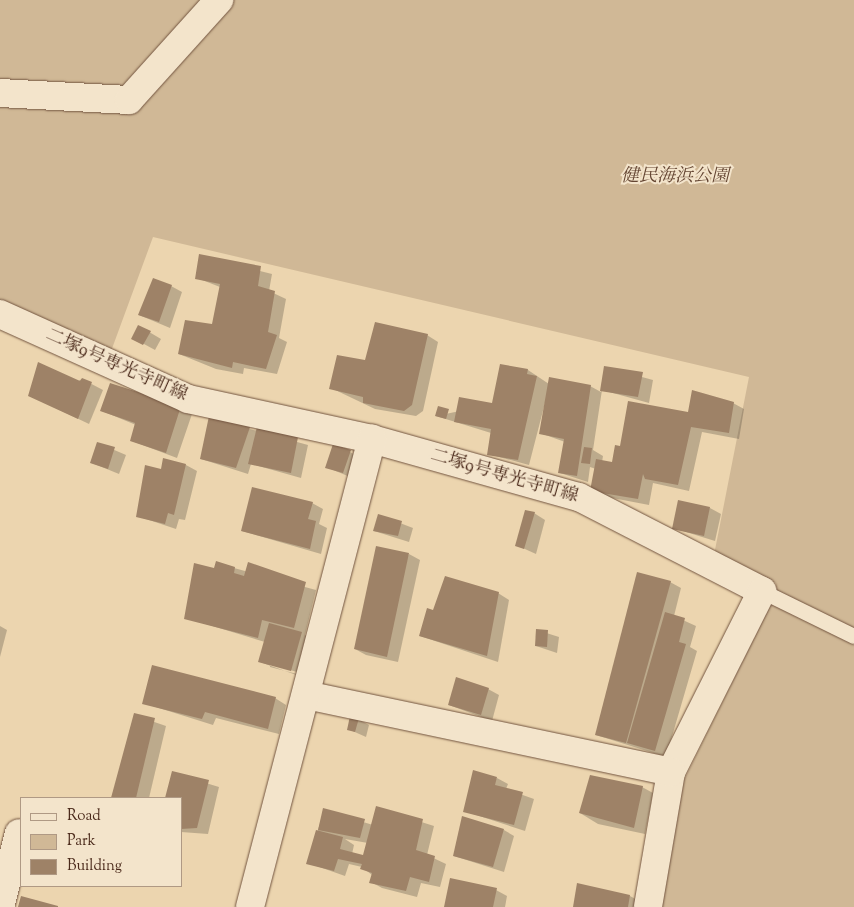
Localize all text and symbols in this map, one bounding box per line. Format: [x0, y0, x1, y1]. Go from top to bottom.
park label: 健民海浜公園 [621, 166, 729, 188]
street label: 二塚9号専光寺町線 [42, 325, 190, 407]
street label: 二塚9号専光寺町線 [428, 446, 580, 508]
legend [20, 797, 182, 887]
text: Road [67, 806, 101, 827]
text: Park [67, 831, 96, 852]
text: Building [67, 856, 122, 877]

